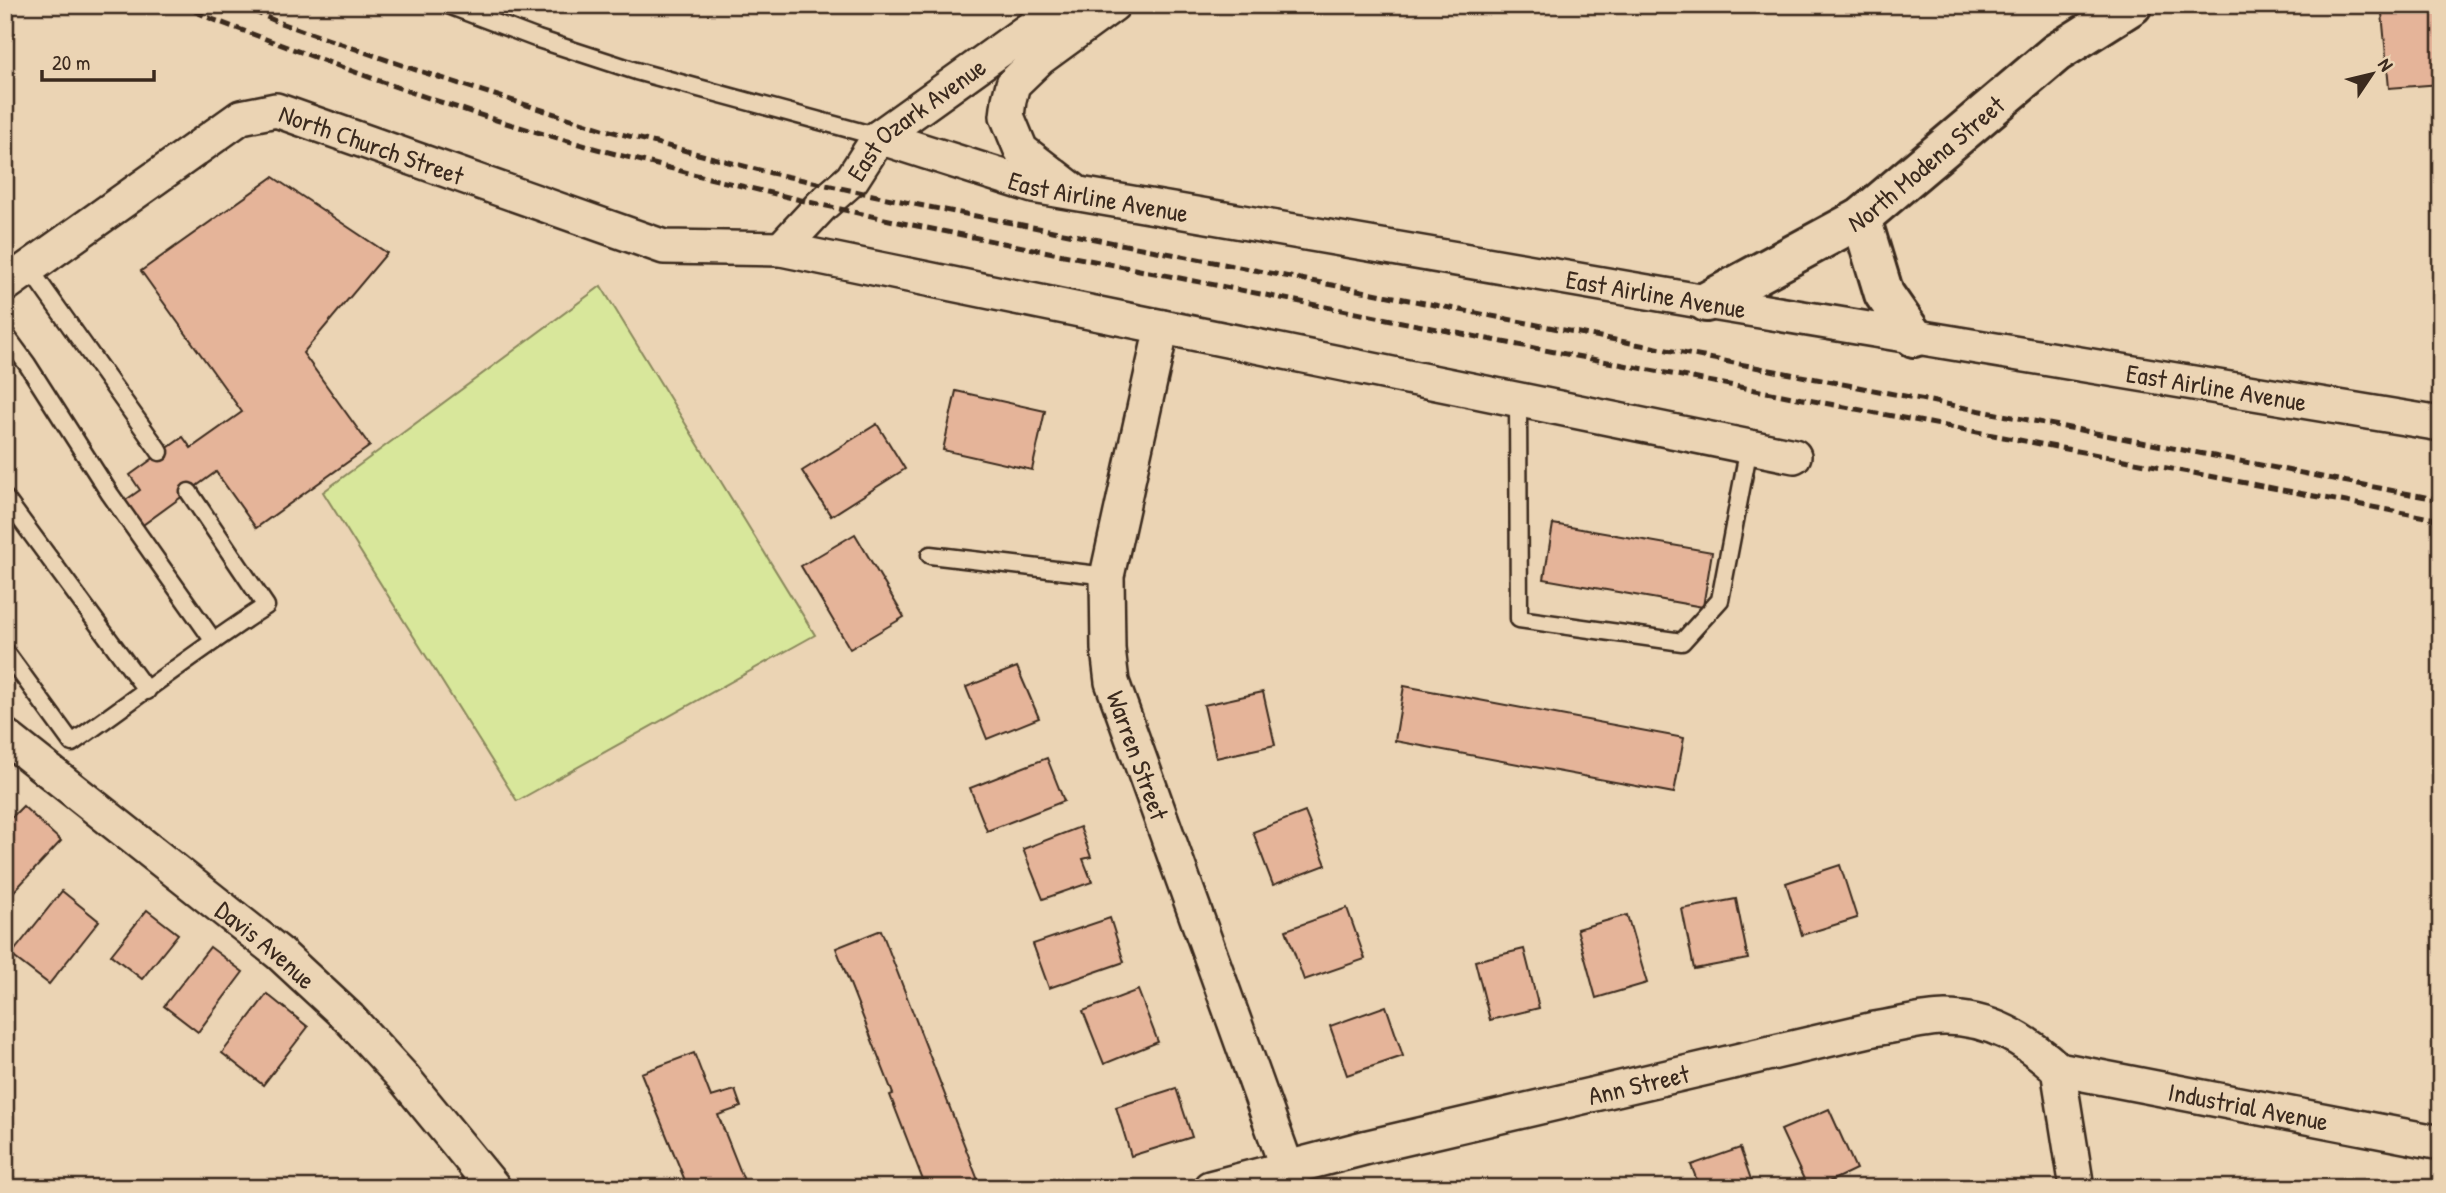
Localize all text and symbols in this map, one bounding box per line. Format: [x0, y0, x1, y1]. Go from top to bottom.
scale bar [42, 38, 154, 82]
north arrow [2338, 38, 2408, 108]
text: 20 m [52, 48, 90, 77]
street label: East Ozark Avenue [838, 49, 992, 187]
text: N [2372, 53, 2399, 76]
street label: North Modena Street [1841, 86, 2012, 240]
street label: North Church Street [275, 95, 470, 193]
street label: East Airline Avenue [1004, 162, 1191, 230]
street label: East Airline Avenue [1564, 261, 1749, 326]
street label: East Airline Avenue [2124, 355, 2309, 419]
street label: Warren Street [1099, 686, 1178, 826]
street label: Davis Avenue [209, 892, 324, 996]
street label: Ann Street [1584, 1055, 1694, 1113]
street label: Industrial Avenue [2165, 1073, 2332, 1138]

